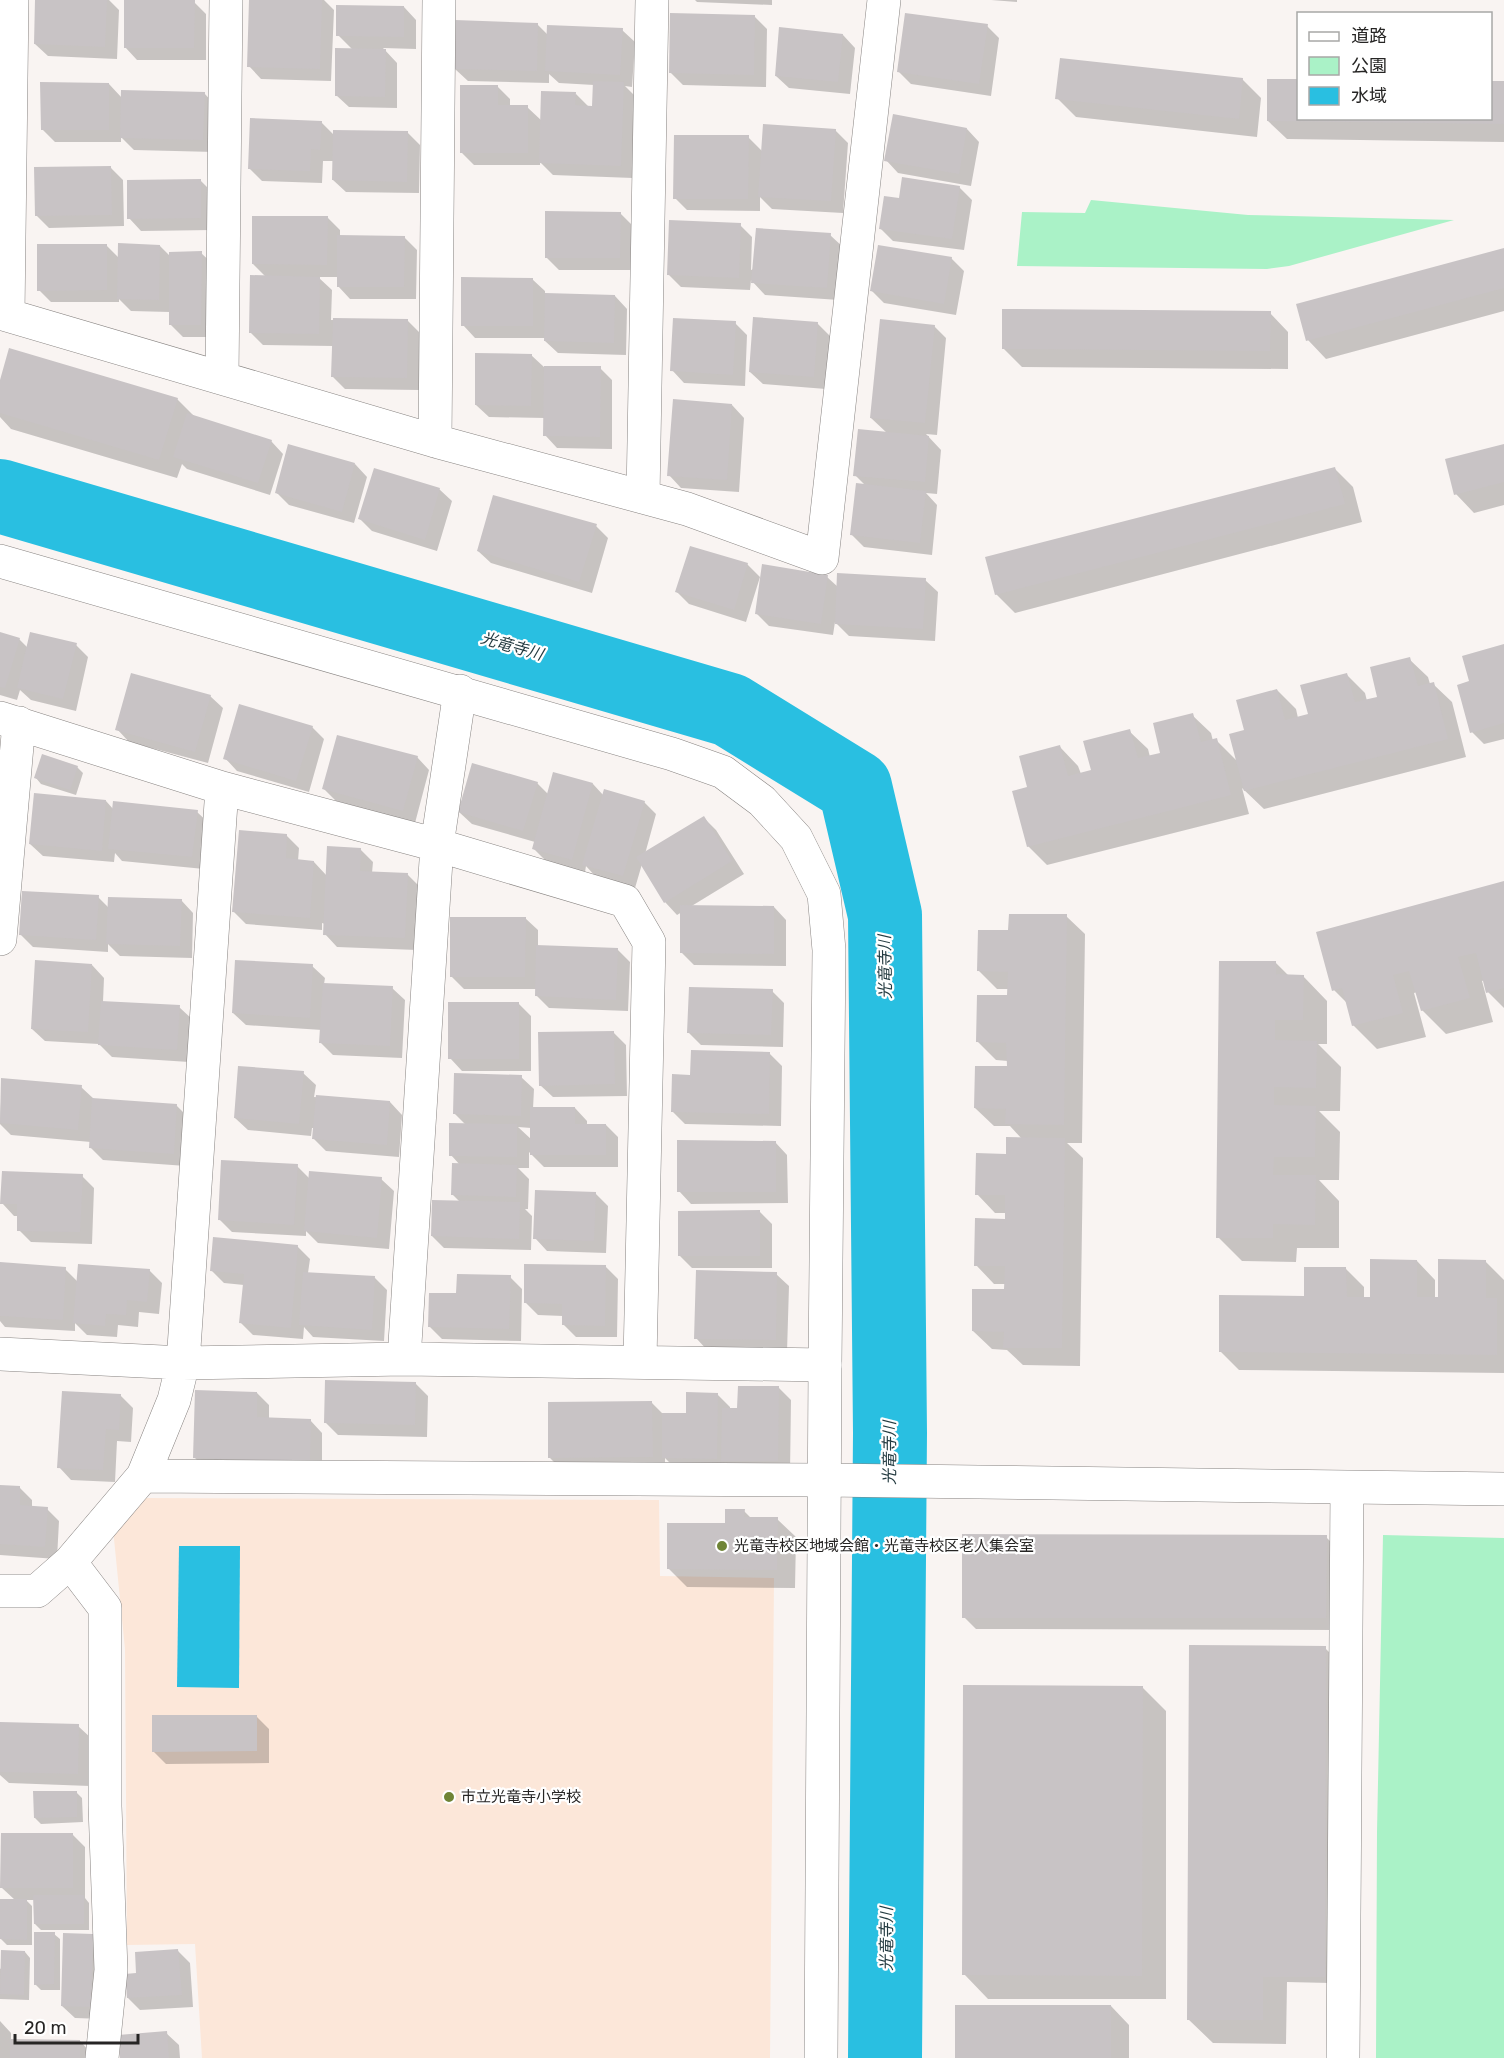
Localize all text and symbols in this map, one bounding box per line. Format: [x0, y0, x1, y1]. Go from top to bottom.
legend [1297, 12, 1492, 120]
text: 道路 [1351, 25, 1387, 47]
text: 公園 [1351, 55, 1387, 77]
text: 水域 [1351, 85, 1387, 107]
water label: 光竜寺川 [479, 628, 547, 665]
water label: 光竜寺川 [875, 933, 895, 999]
water label: 光竜寺川 [880, 1419, 899, 1485]
place label: 光竜寺校区地域会館・光竜寺校区老人集会室 [734, 1537, 1034, 1555]
marker: 光竜寺校区地域会館・光竜寺校区老人集会室 [715, 1539, 729, 1553]
place label: 市立光竜寺小学校 [461, 1788, 581, 1806]
marker: 市立光竜寺小学校 [442, 1790, 456, 1804]
water label: 光竜寺川 [877, 1905, 896, 1971]
scale bar [15, 2007, 138, 2045]
text: 20 m [24, 2017, 66, 2039]

